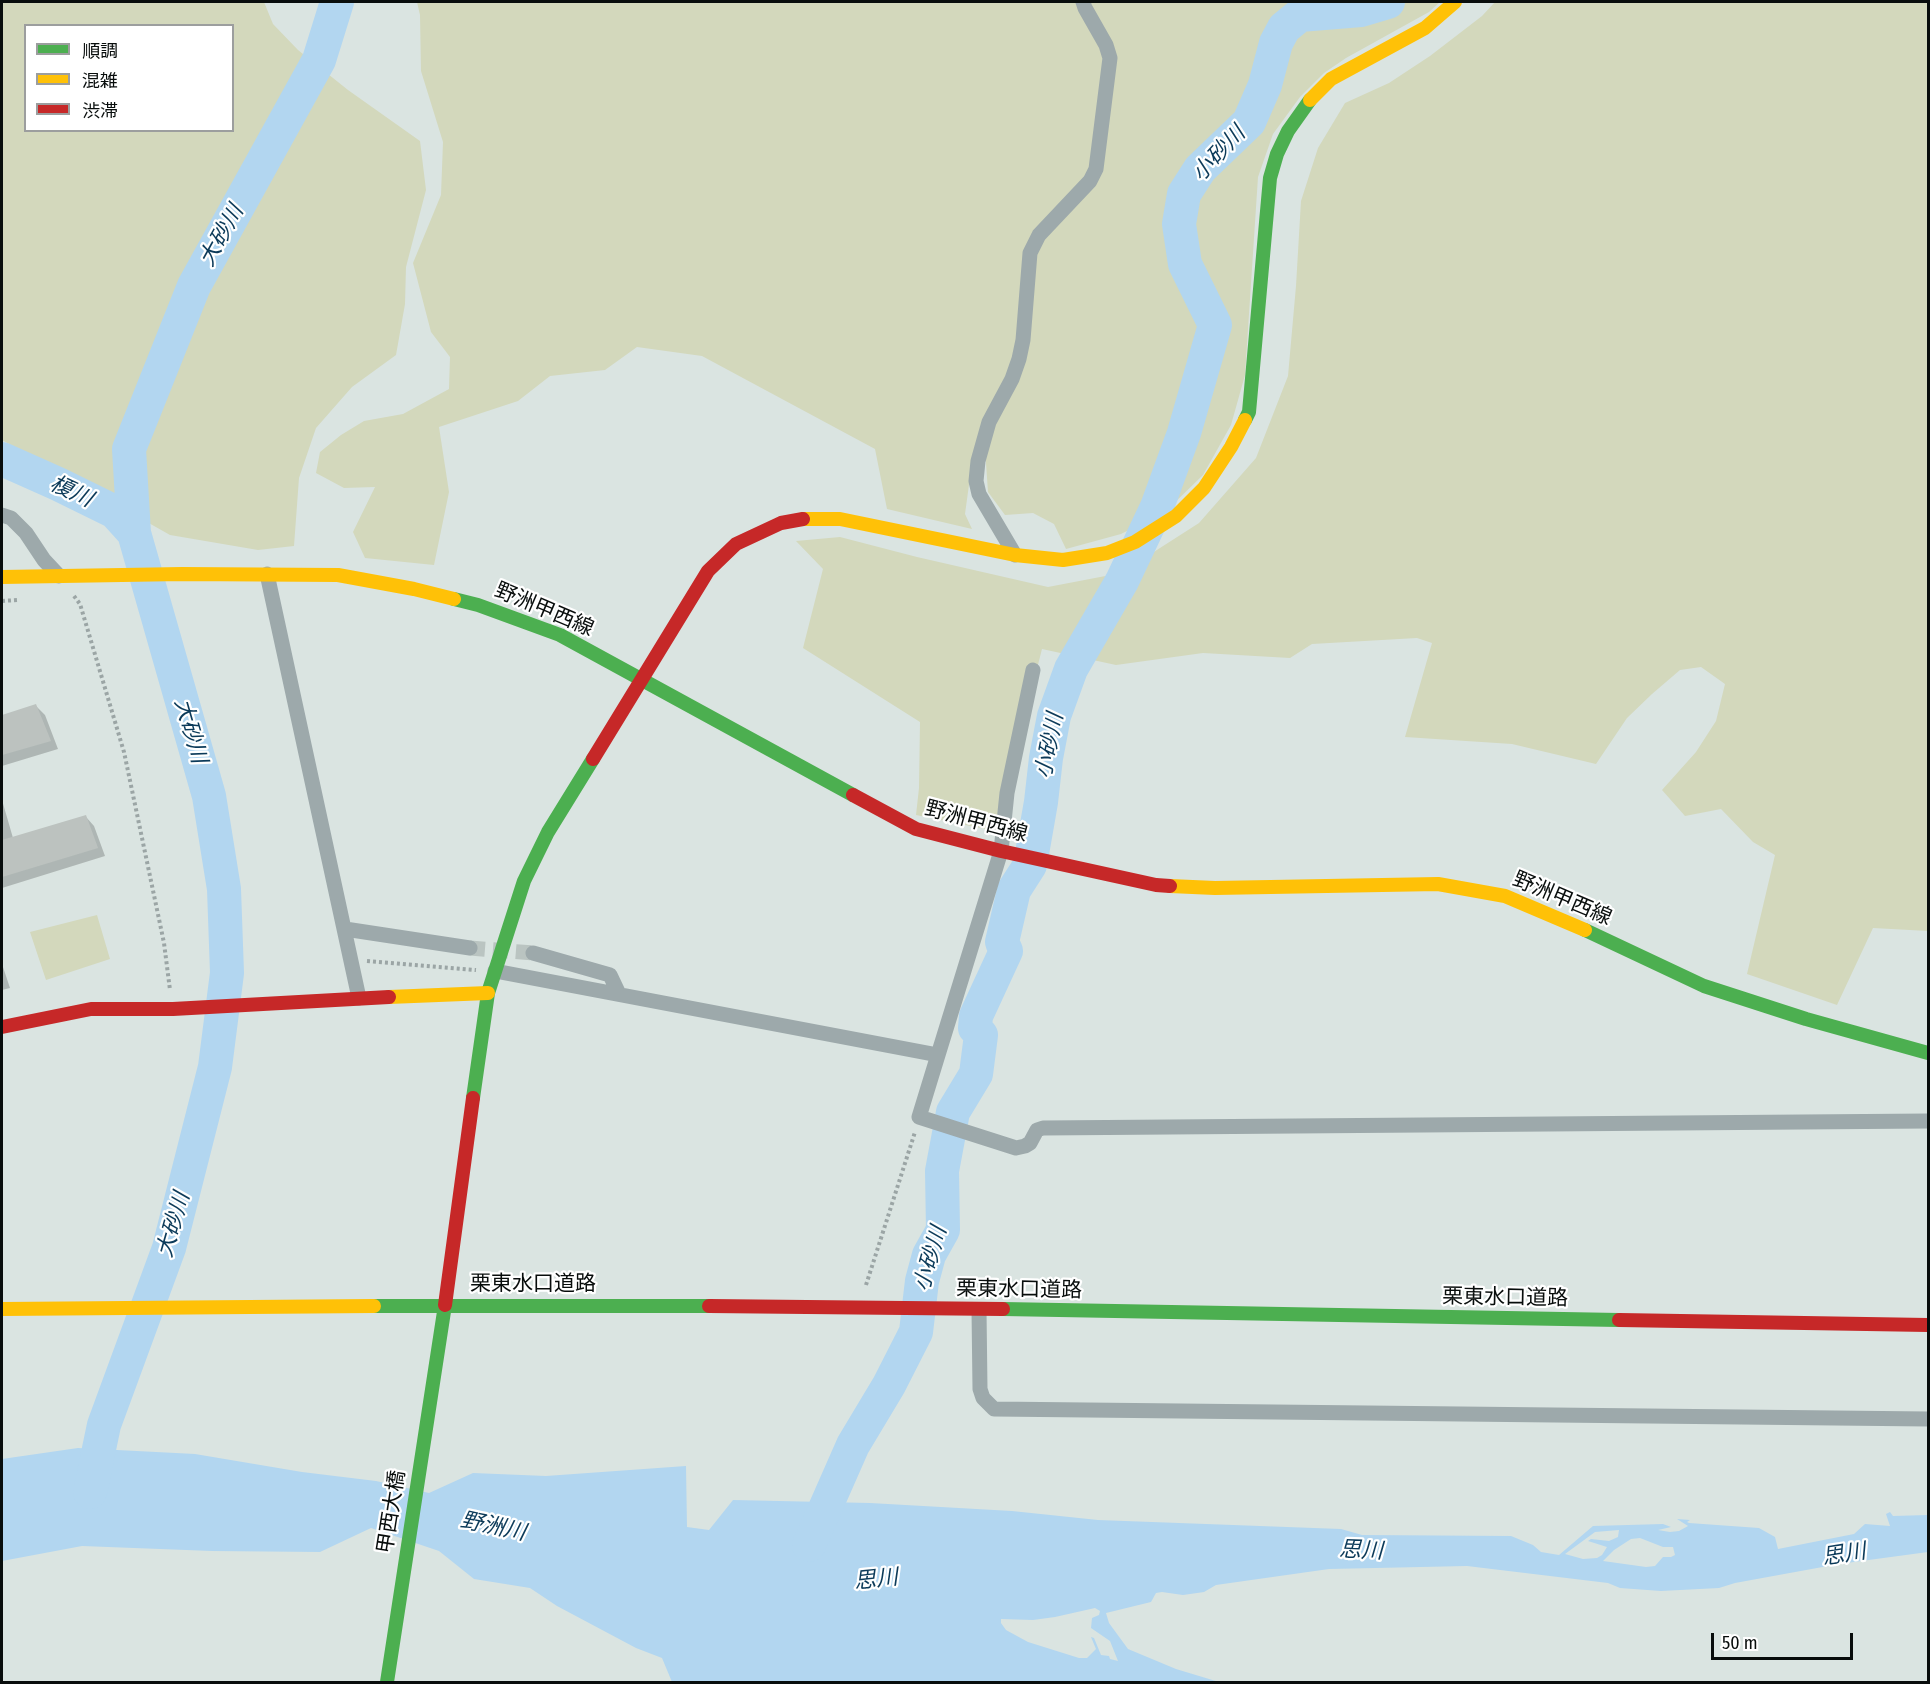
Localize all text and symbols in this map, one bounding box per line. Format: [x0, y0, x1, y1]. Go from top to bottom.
legend [24, 24, 234, 132]
text: 順調 [82, 40, 118, 62]
text: 混雑 [82, 70, 118, 92]
text: 渋滞 [82, 100, 118, 122]
water label: 小砂川 [1187, 121, 1251, 187]
water label: 大砂川 [194, 201, 250, 271]
water label: 榎川 [45, 471, 97, 513]
street label: 野洲甲西線 [491, 578, 597, 642]
water label: 大砂川 [168, 696, 212, 766]
water label: 小砂川 [1031, 711, 1069, 781]
street label: 野洲甲西線 [922, 796, 1030, 848]
street label: 野洲甲西線 [1509, 867, 1615, 931]
water label: 大砂川 [152, 1190, 196, 1260]
water label: 小砂川 [909, 1224, 953, 1294]
street label: 栗東水口道路 [470, 1271, 596, 1297]
street label: 栗東水口道路 [956, 1276, 1082, 1304]
street label: 栗東水口道路 [1442, 1284, 1568, 1312]
street label: 甲西大橋 [373, 1469, 411, 1555]
water label: 野洲川 [458, 1507, 528, 1547]
water label: 思川 [1339, 1537, 1383, 1565]
water label: 思川 [1820, 1539, 1868, 1571]
water label: 思川 [853, 1565, 899, 1595]
scale bar [1714, 1621, 1856, 1659]
text: 50 m [1722, 1632, 1758, 1654]

